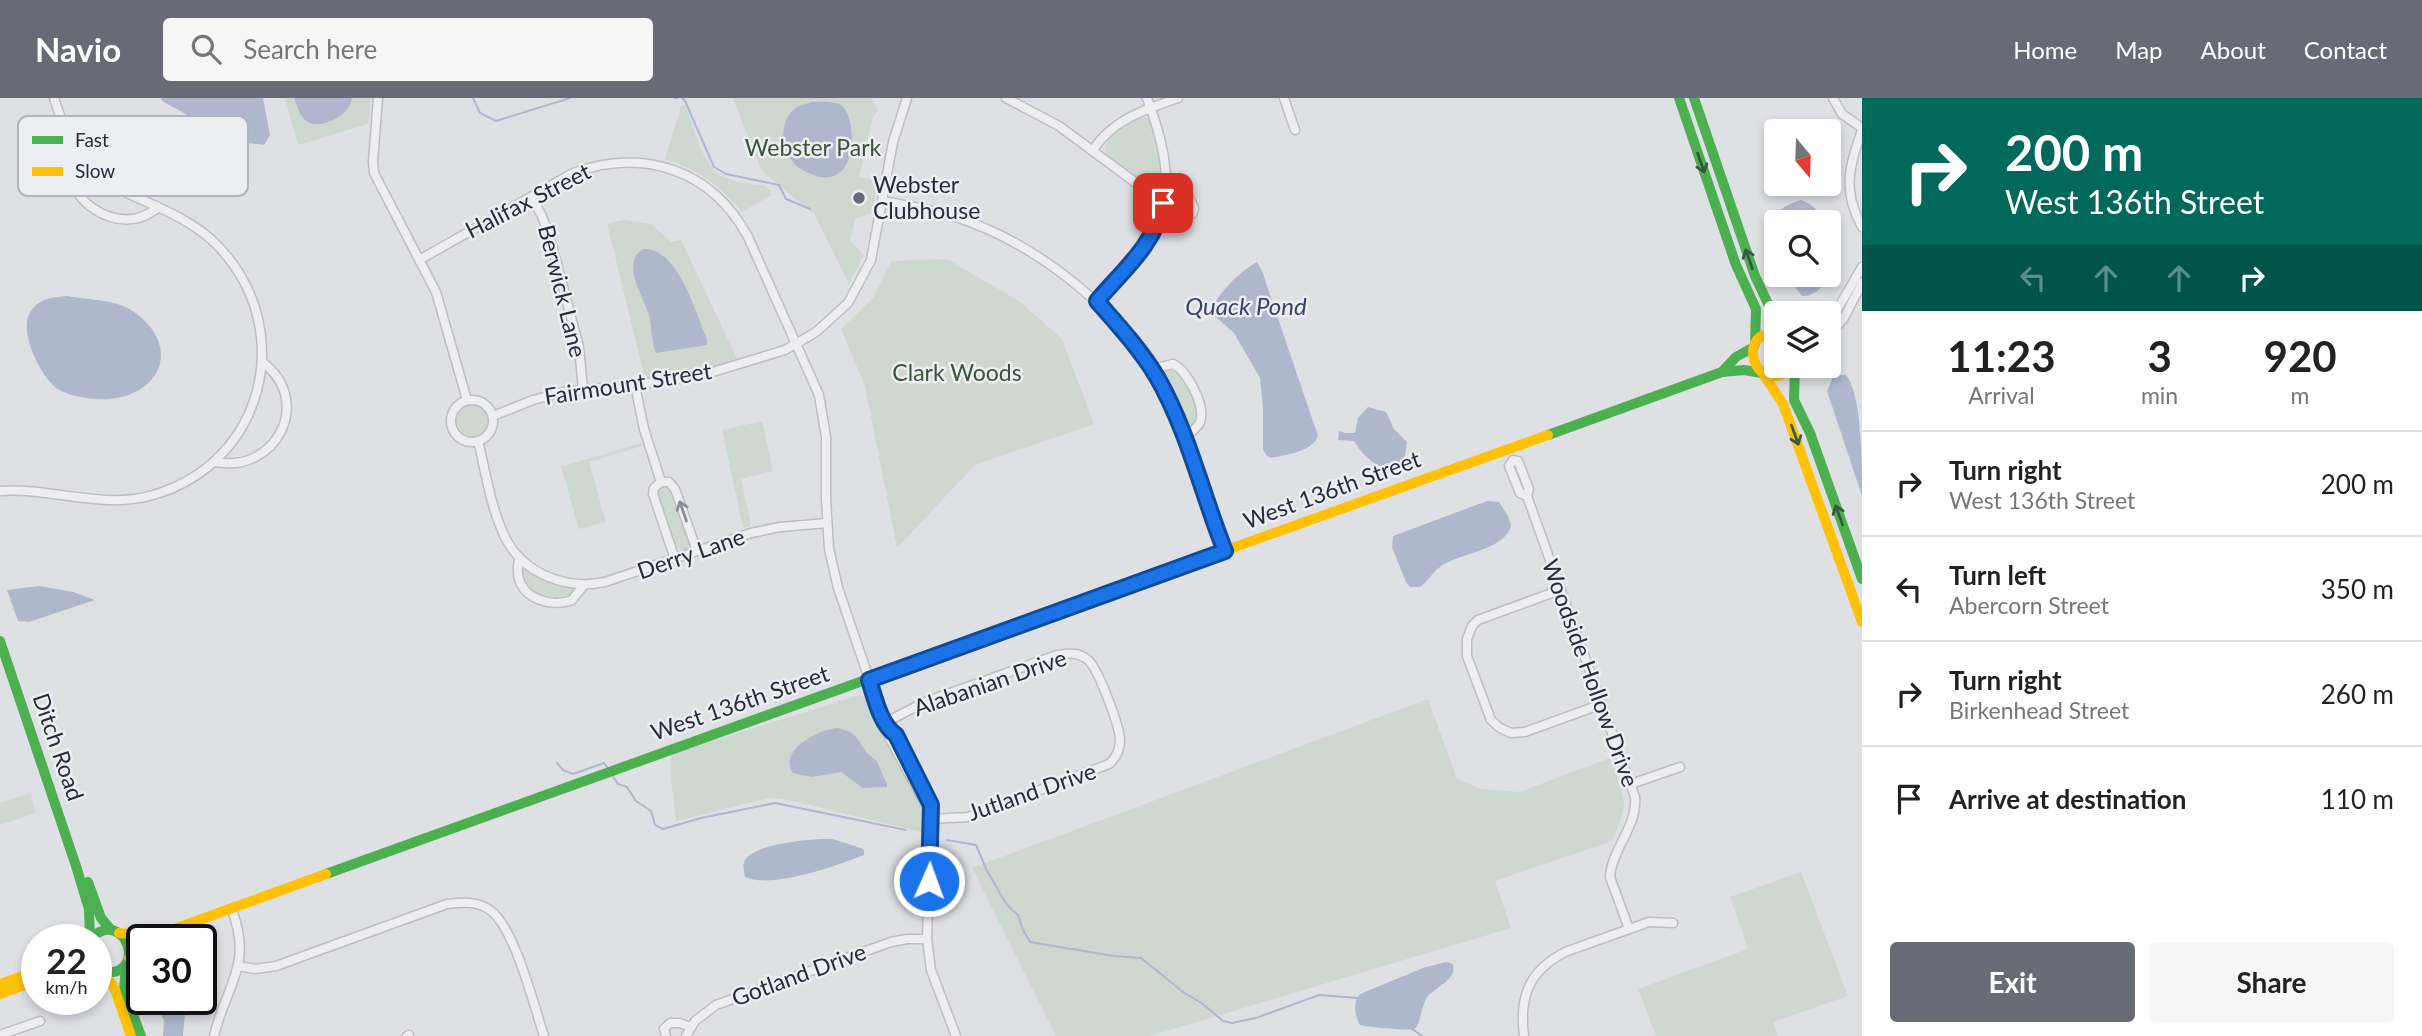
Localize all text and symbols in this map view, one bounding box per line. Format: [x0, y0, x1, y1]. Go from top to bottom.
search box [163, 18, 653, 81]
text: Navio [35, 29, 121, 69]
icon: search [187, 30, 225, 68]
text: Search here [243, 33, 377, 65]
text: Home [2013, 35, 2077, 64]
text: Map [2115, 35, 2163, 64]
text: About [2201, 35, 2266, 64]
text: Contact [2304, 35, 2387, 64]
legend [18, 116, 248, 196]
north arrow [1764, 119, 1841, 196]
map controls [1764, 119, 1841, 378]
text: 200 m [2005, 123, 2143, 181]
icon: right [1890, 126, 1981, 217]
text: Fast [75, 128, 109, 151]
park label: Webster Park [745, 133, 882, 161]
one-way arrow [1696, 151, 1708, 173]
street label: Halifax Street [460, 156, 596, 244]
text: Slow [75, 159, 115, 182]
place label: Webster Clubhouse [873, 170, 980, 224]
pin [1133, 173, 1193, 233]
text: West 136th Street [2005, 182, 2264, 221]
icon: arrive [1144, 184, 1182, 222]
marker: Webster Clubhouse [851, 190, 867, 206]
button: search [1764, 210, 1841, 287]
street label: Berwick Lane [533, 222, 593, 360]
one-way arrow [1742, 248, 1754, 270]
icon: left [2014, 259, 2052, 297]
icon: ahead [2087, 259, 2125, 297]
icon: ahead [2160, 259, 2198, 297]
icon: right [2233, 259, 2271, 297]
water label: Quack Pond [1185, 291, 1307, 320]
button: layers [1764, 301, 1841, 378]
text: 11:23 [1947, 331, 2056, 381]
text: 3 [2147, 331, 2172, 381]
text: 920 [2264, 331, 2337, 381]
street label: Fairmount Street [542, 356, 714, 410]
park label: Clark Woods [892, 358, 1022, 386]
text: Arrival [1968, 381, 2035, 409]
text: min [2141, 381, 2178, 409]
text: m [2291, 381, 2310, 409]
one-way arrow [1790, 424, 1802, 446]
street label: West 136th Street [1239, 444, 1425, 534]
text: Turn right [1949, 454, 2062, 486]
icon: right [1890, 465, 1928, 503]
text: 200 m [2321, 468, 2394, 500]
text: West 136th Street [1949, 486, 2135, 514]
one-way arrow [676, 501, 688, 523]
one-way arrow [1832, 504, 1844, 526]
street label: Derry Lane [633, 522, 748, 584]
street label: Woodside Hollow Drive [1537, 555, 1645, 790]
text: Turn left [1949, 559, 2046, 591]
icon: left [1890, 570, 1928, 608]
text: 350 m [2321, 573, 2394, 605]
text: Abercorn Street [1949, 591, 2109, 619]
street label: Alabanian Drive [909, 643, 1070, 721]
street label: West 136th Street [647, 658, 833, 746]
text: Turn right [1949, 664, 2062, 696]
icon: right [1890, 675, 1928, 713]
text: 260 m [2321, 678, 2394, 710]
street label: Ditch Road [28, 689, 90, 804]
text: Birkenhead Street [1949, 696, 2129, 724]
street label: Jutland Drive [964, 756, 1099, 826]
icon: arrive [1890, 780, 1928, 818]
text: Arrive at destination [1949, 783, 2186, 815]
text: 110 m [2321, 783, 2394, 815]
position arrow [892, 844, 966, 918]
speed limit sign: 30 [126, 924, 217, 1015]
street label: Gotland Drive [728, 937, 870, 1011]
text: 22 [46, 939, 87, 981]
button: Exit [1890, 942, 2135, 1022]
button: Share [2149, 942, 2394, 1022]
text: km/h [45, 976, 88, 998]

